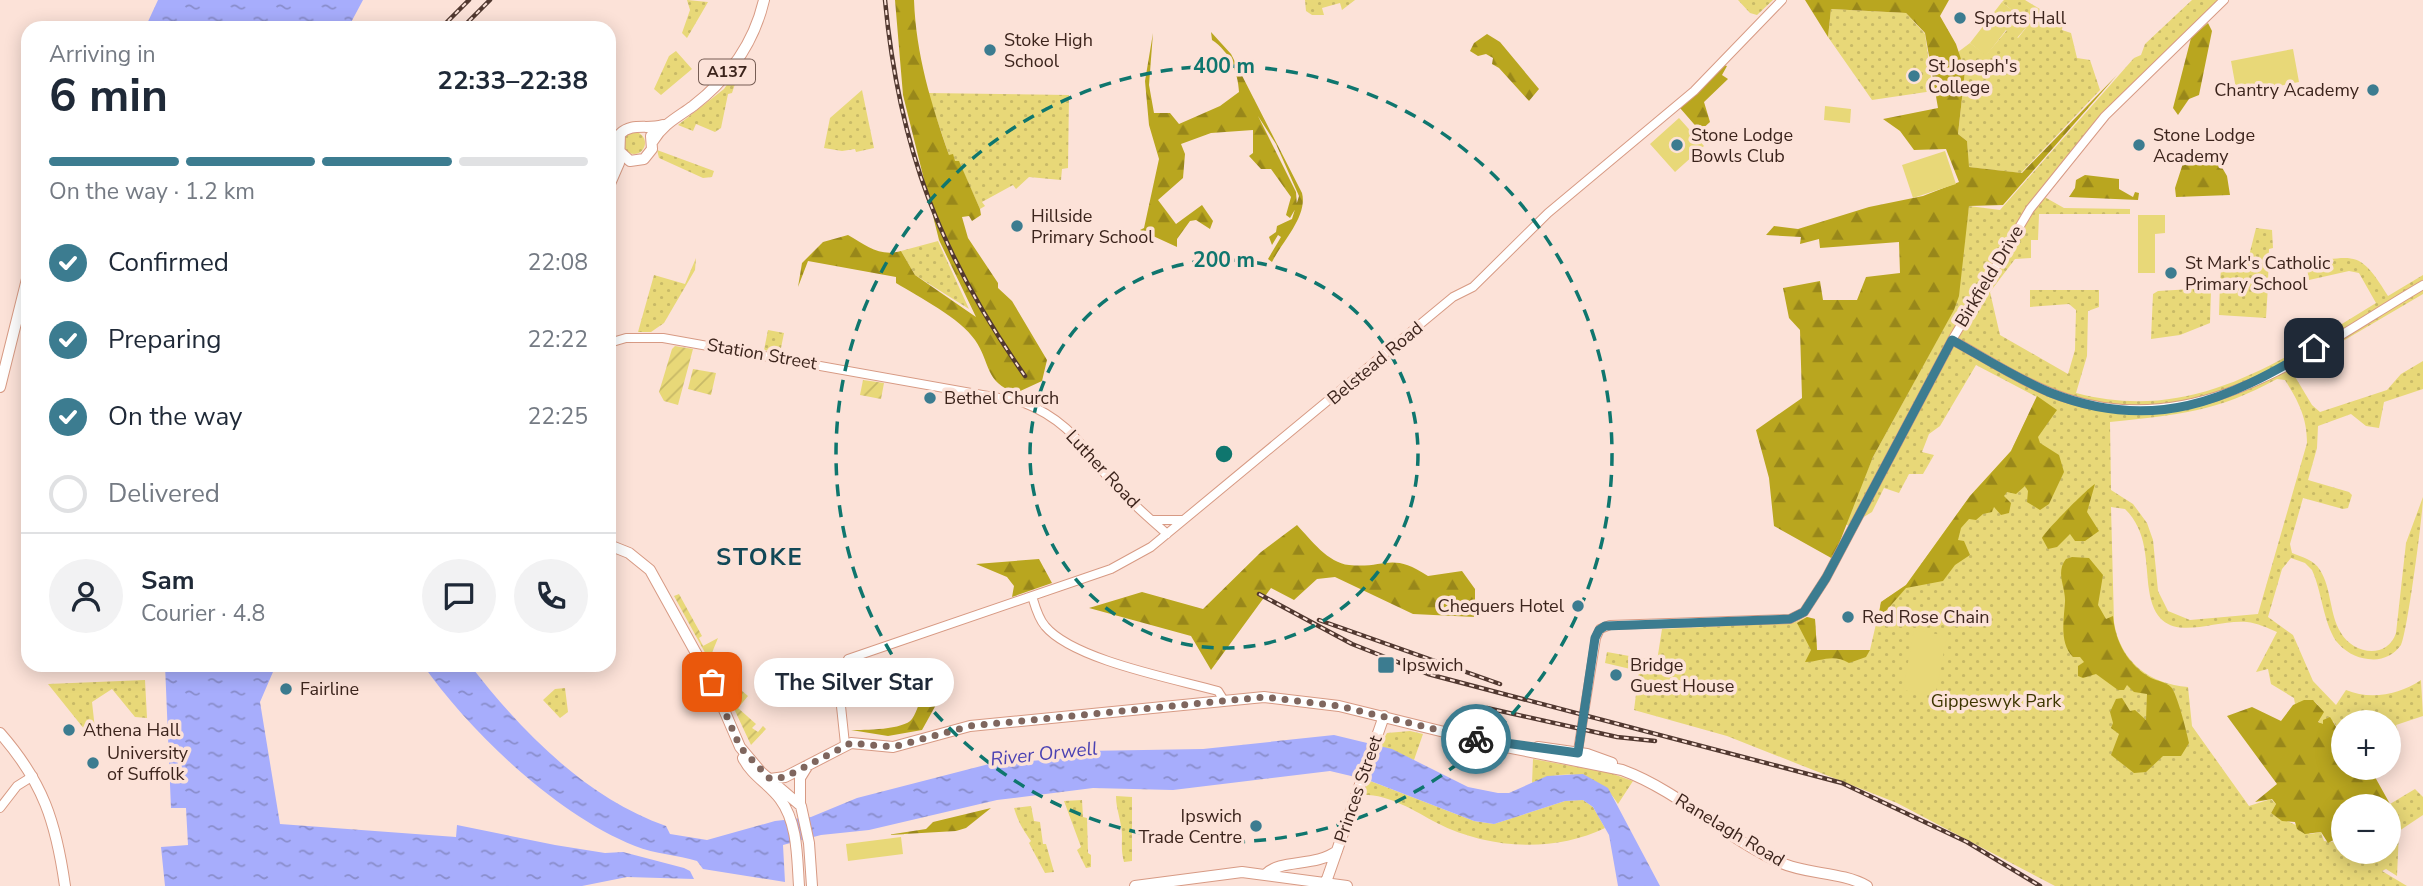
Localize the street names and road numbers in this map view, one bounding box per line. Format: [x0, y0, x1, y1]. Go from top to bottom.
road number: A137 [699, 60, 755, 85]
street label: Birkfield Drive [1949, 221, 2029, 331]
street label: Belstead Road [1322, 316, 1428, 410]
street label: Station Street [705, 333, 820, 376]
street label: Luther Road [1061, 425, 1145, 513]
street label: Princes Street [1328, 731, 1388, 846]
street label: Ranelagh Road [1671, 788, 1789, 872]

